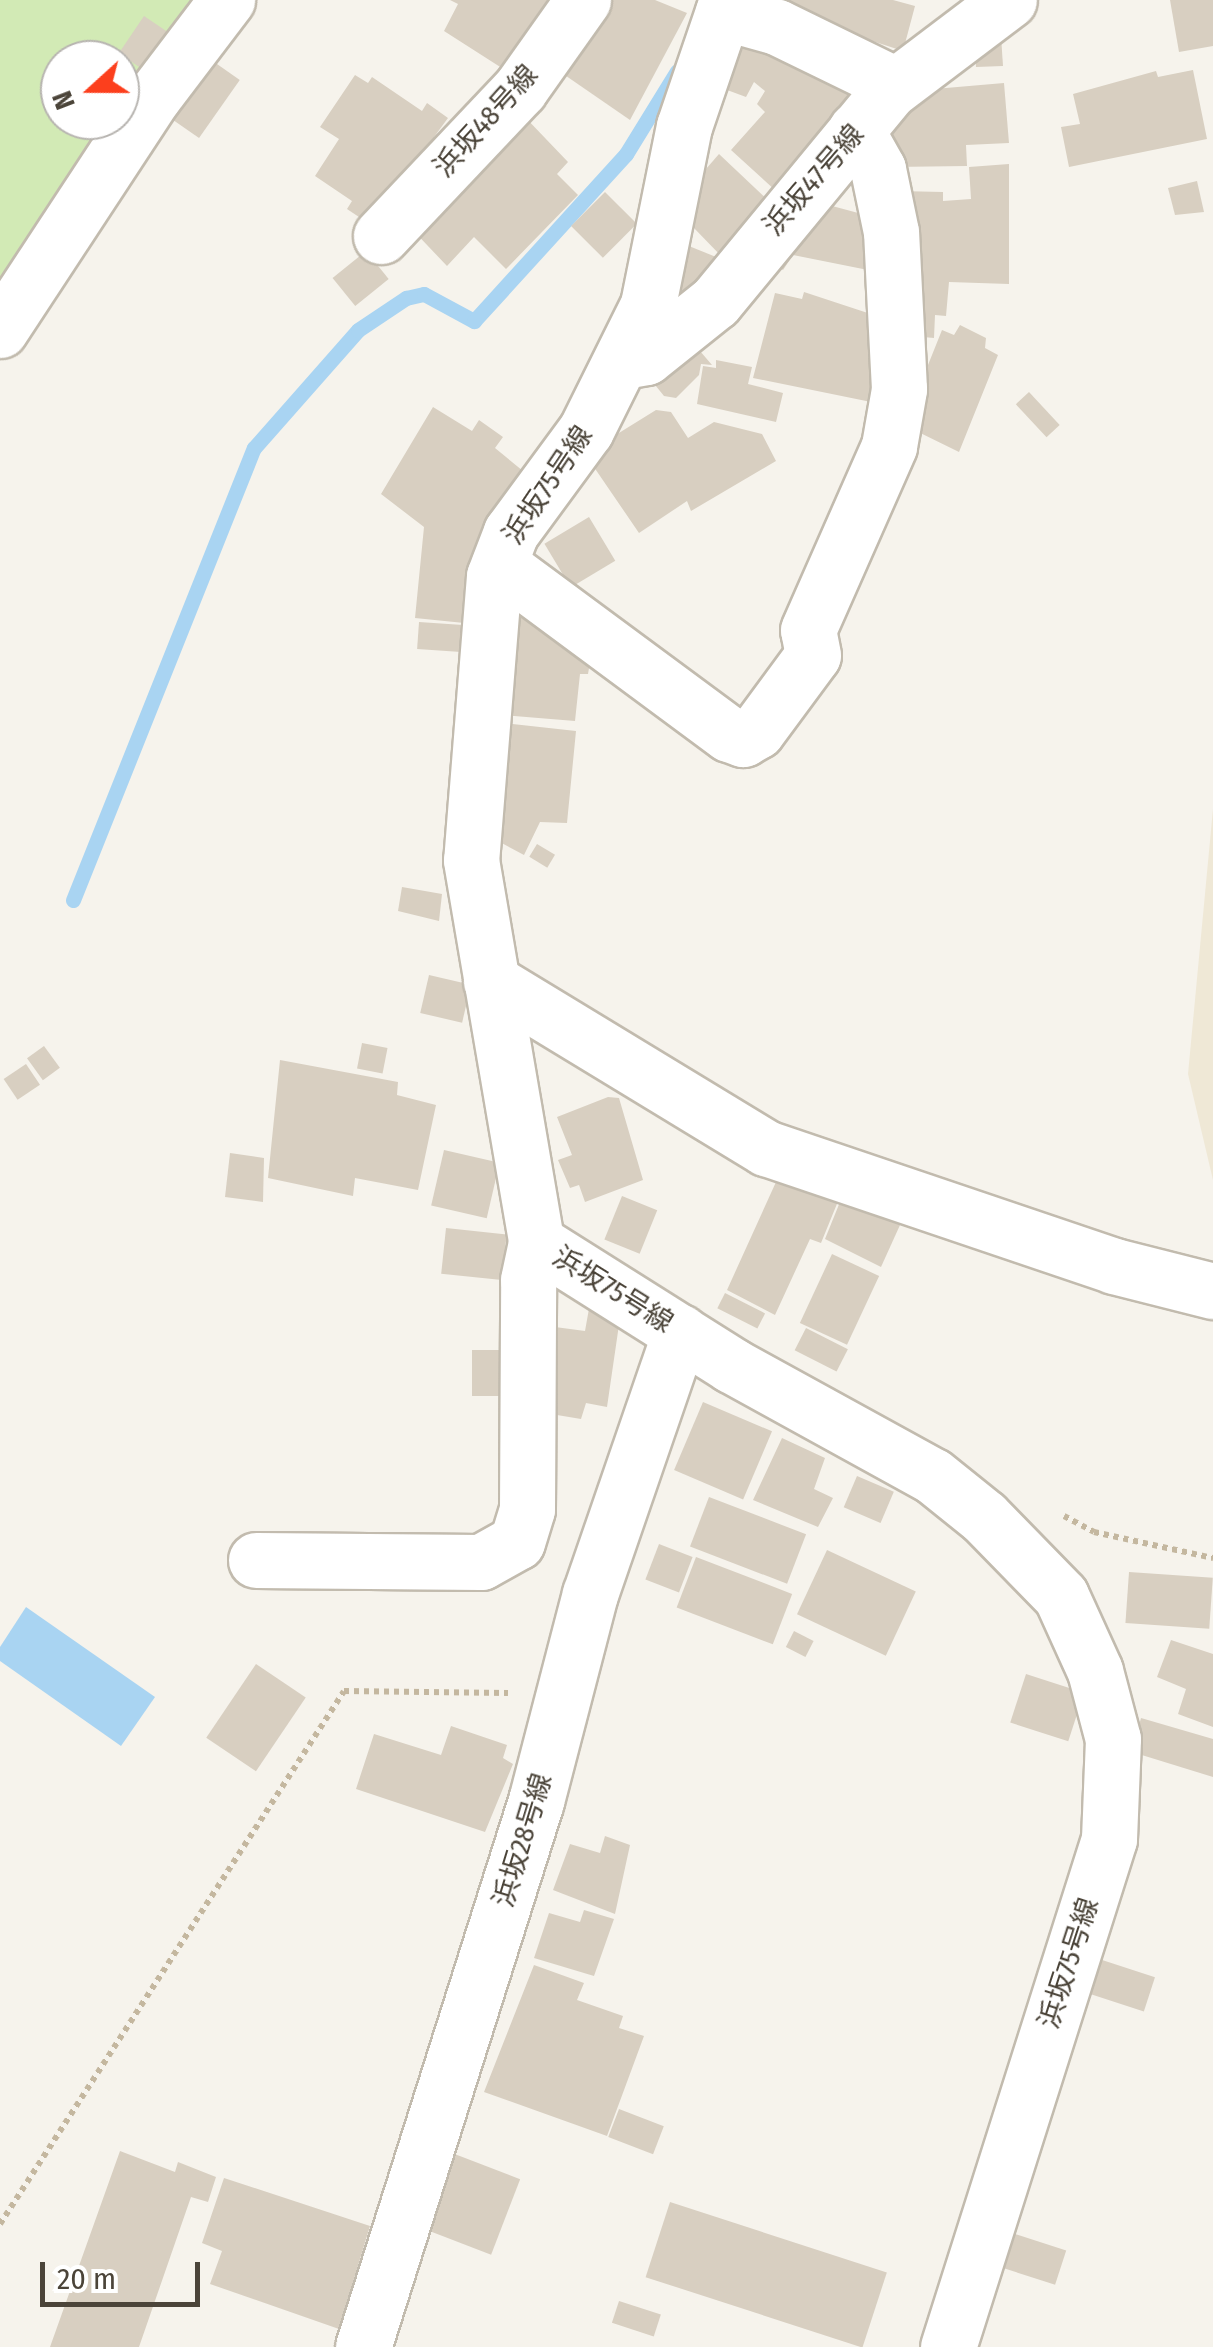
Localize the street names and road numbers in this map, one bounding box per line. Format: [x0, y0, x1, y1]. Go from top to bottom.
street label: 浜坂48号線 [427, 58, 545, 184]
street label: 浜坂47号線 [757, 118, 871, 242]
street label: 浜坂75号線 [496, 419, 600, 551]
street label: 浜坂75号線 [547, 1240, 679, 1340]
street label: 浜坂28号線 [487, 1769, 559, 1911]
street label: 浜坂75号線 [1032, 1893, 1106, 2033]

